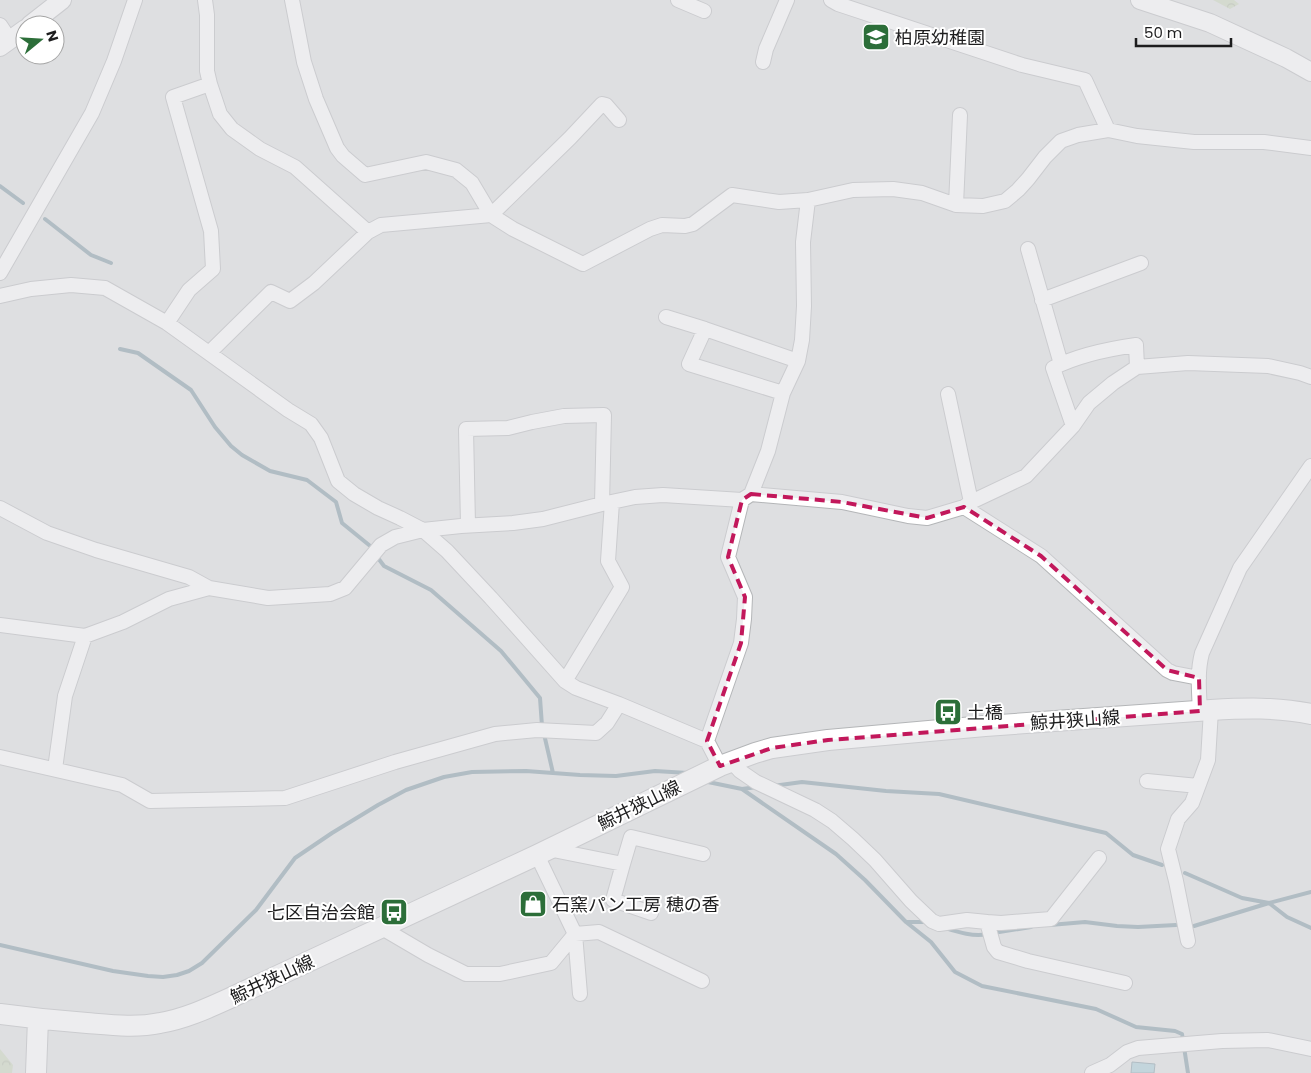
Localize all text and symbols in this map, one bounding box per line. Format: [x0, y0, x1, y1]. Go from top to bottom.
north arrow [15, 15, 65, 65]
scale bar [1136, 15, 1231, 47]
school or university icon: 柏原幼稚園 [861, 22, 891, 52]
text: 50 m [1144, 22, 1182, 43]
place label: 柏原幼稚園 [895, 25, 985, 50]
text: N [41, 28, 64, 44]
bus stop icon: 土橋 [933, 697, 963, 727]
place label: 土橋 [967, 700, 1003, 725]
street label: 鯨井狭山線 [1029, 704, 1121, 736]
street label: 鯨井狭山線 [593, 774, 685, 836]
shop icon: 石窯パン工房 穂の香 [518, 889, 548, 919]
place label: 石窯パン工房 穂の香 [552, 892, 720, 917]
bus stop icon: 七区自治会館 [379, 897, 409, 927]
place label: 七区自治会館 [267, 900, 375, 925]
street label: 鯨井狭山線 [226, 949, 318, 1009]

